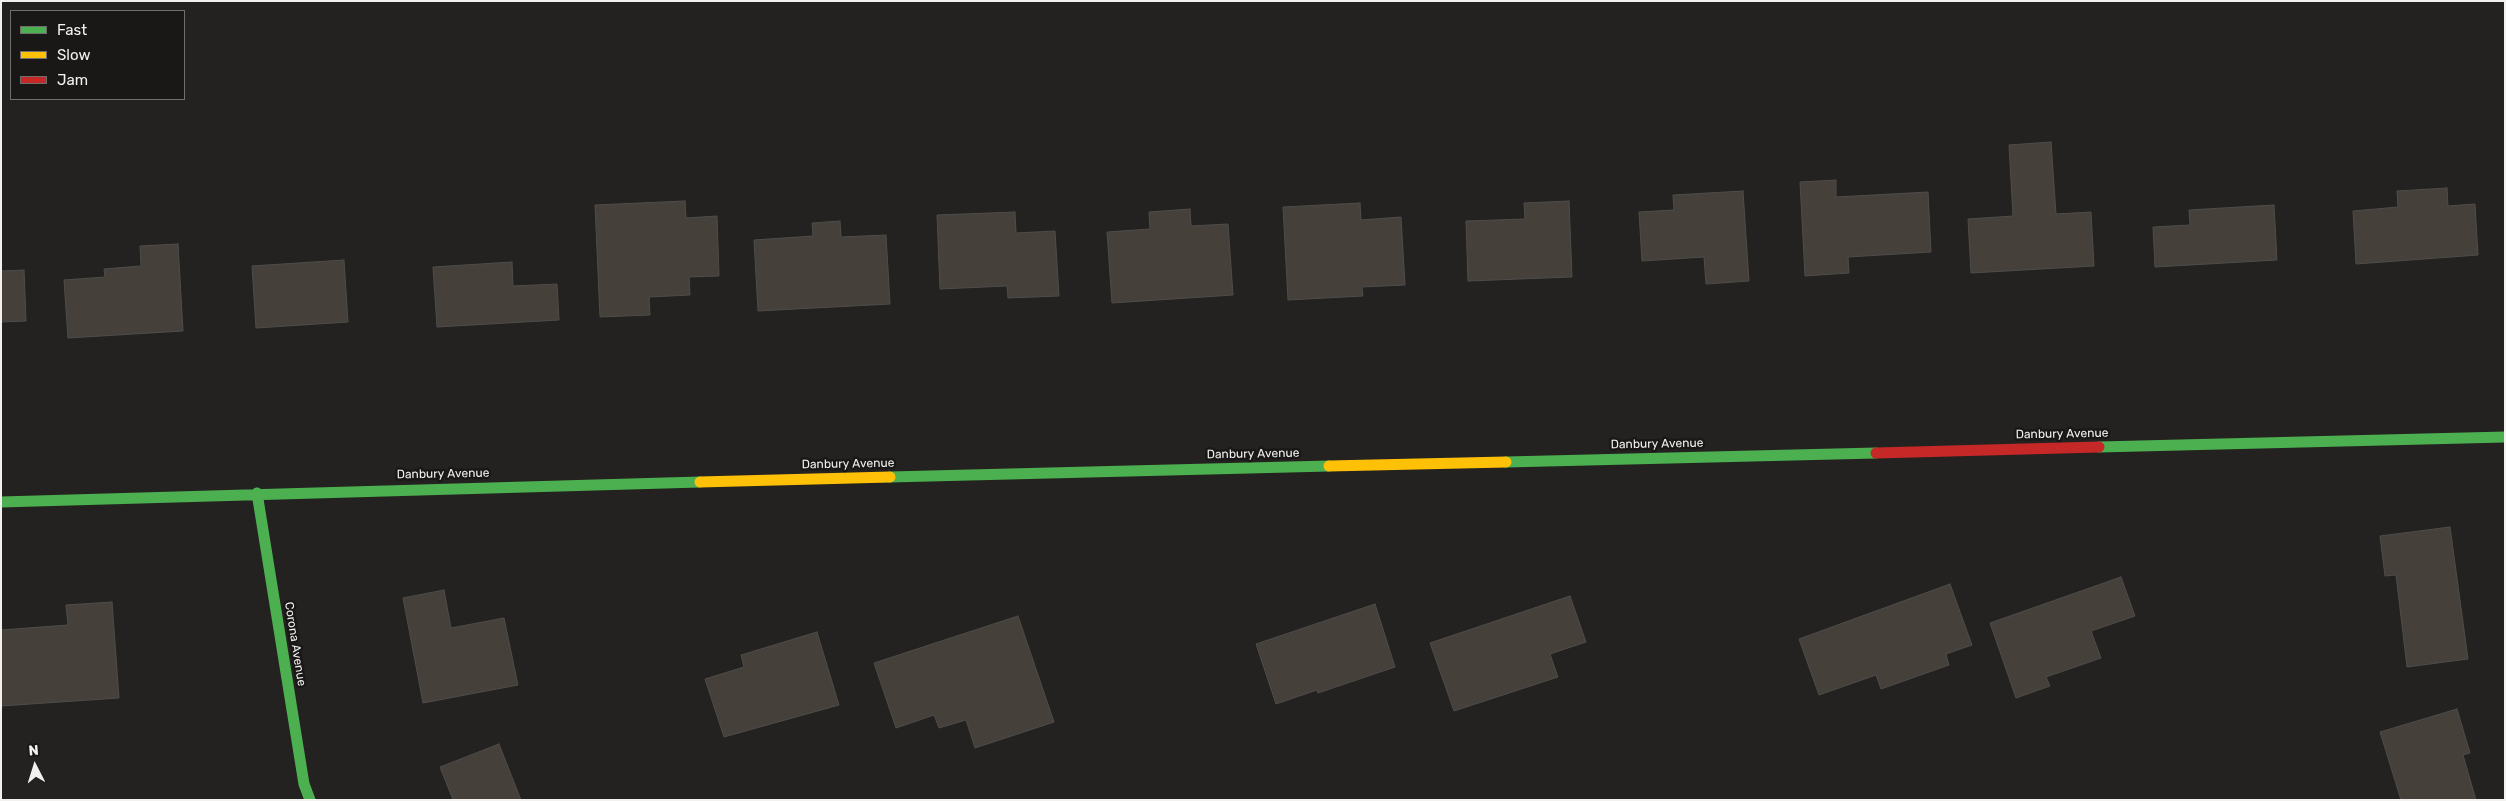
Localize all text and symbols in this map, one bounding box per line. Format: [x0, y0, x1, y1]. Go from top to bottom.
legend [10, 10, 185, 100]
text: Fast [57, 21, 87, 39]
text: Slow [57, 46, 90, 64]
text: Jam [57, 71, 88, 89]
street label: Danbury Avenue [2016, 426, 2108, 442]
street label: Danbury Avenue [1611, 436, 1703, 452]
street label: Danbury Avenue [1207, 446, 1299, 462]
street label: Danbury Avenue [802, 456, 894, 472]
street label: Danbury Avenue [397, 466, 489, 482]
street label: Corona Avenue [281, 601, 309, 687]
north arrow [10, 741, 60, 791]
text: N [28, 742, 39, 759]

